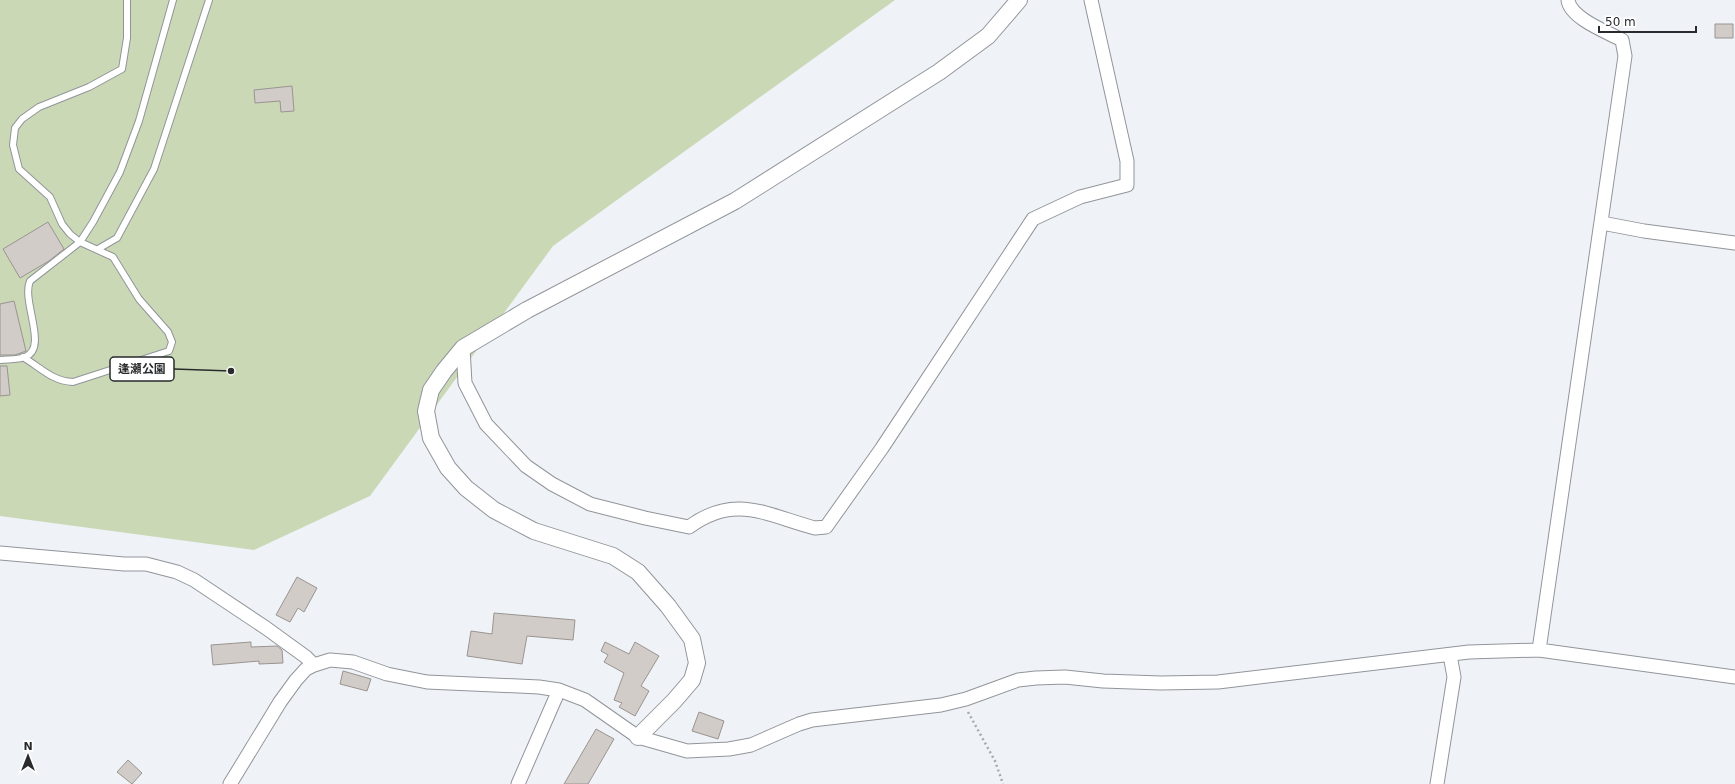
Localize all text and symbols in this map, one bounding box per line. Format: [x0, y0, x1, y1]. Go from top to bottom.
scale bar [1599, 8, 1696, 34]
text: 50 m [1605, 15, 1636, 29]
callout: 逢瀬公園 [110, 357, 174, 381]
text: 逢瀬公園 [118, 362, 166, 376]
north arrow [8, 736, 48, 776]
text: N [23, 740, 33, 753]

